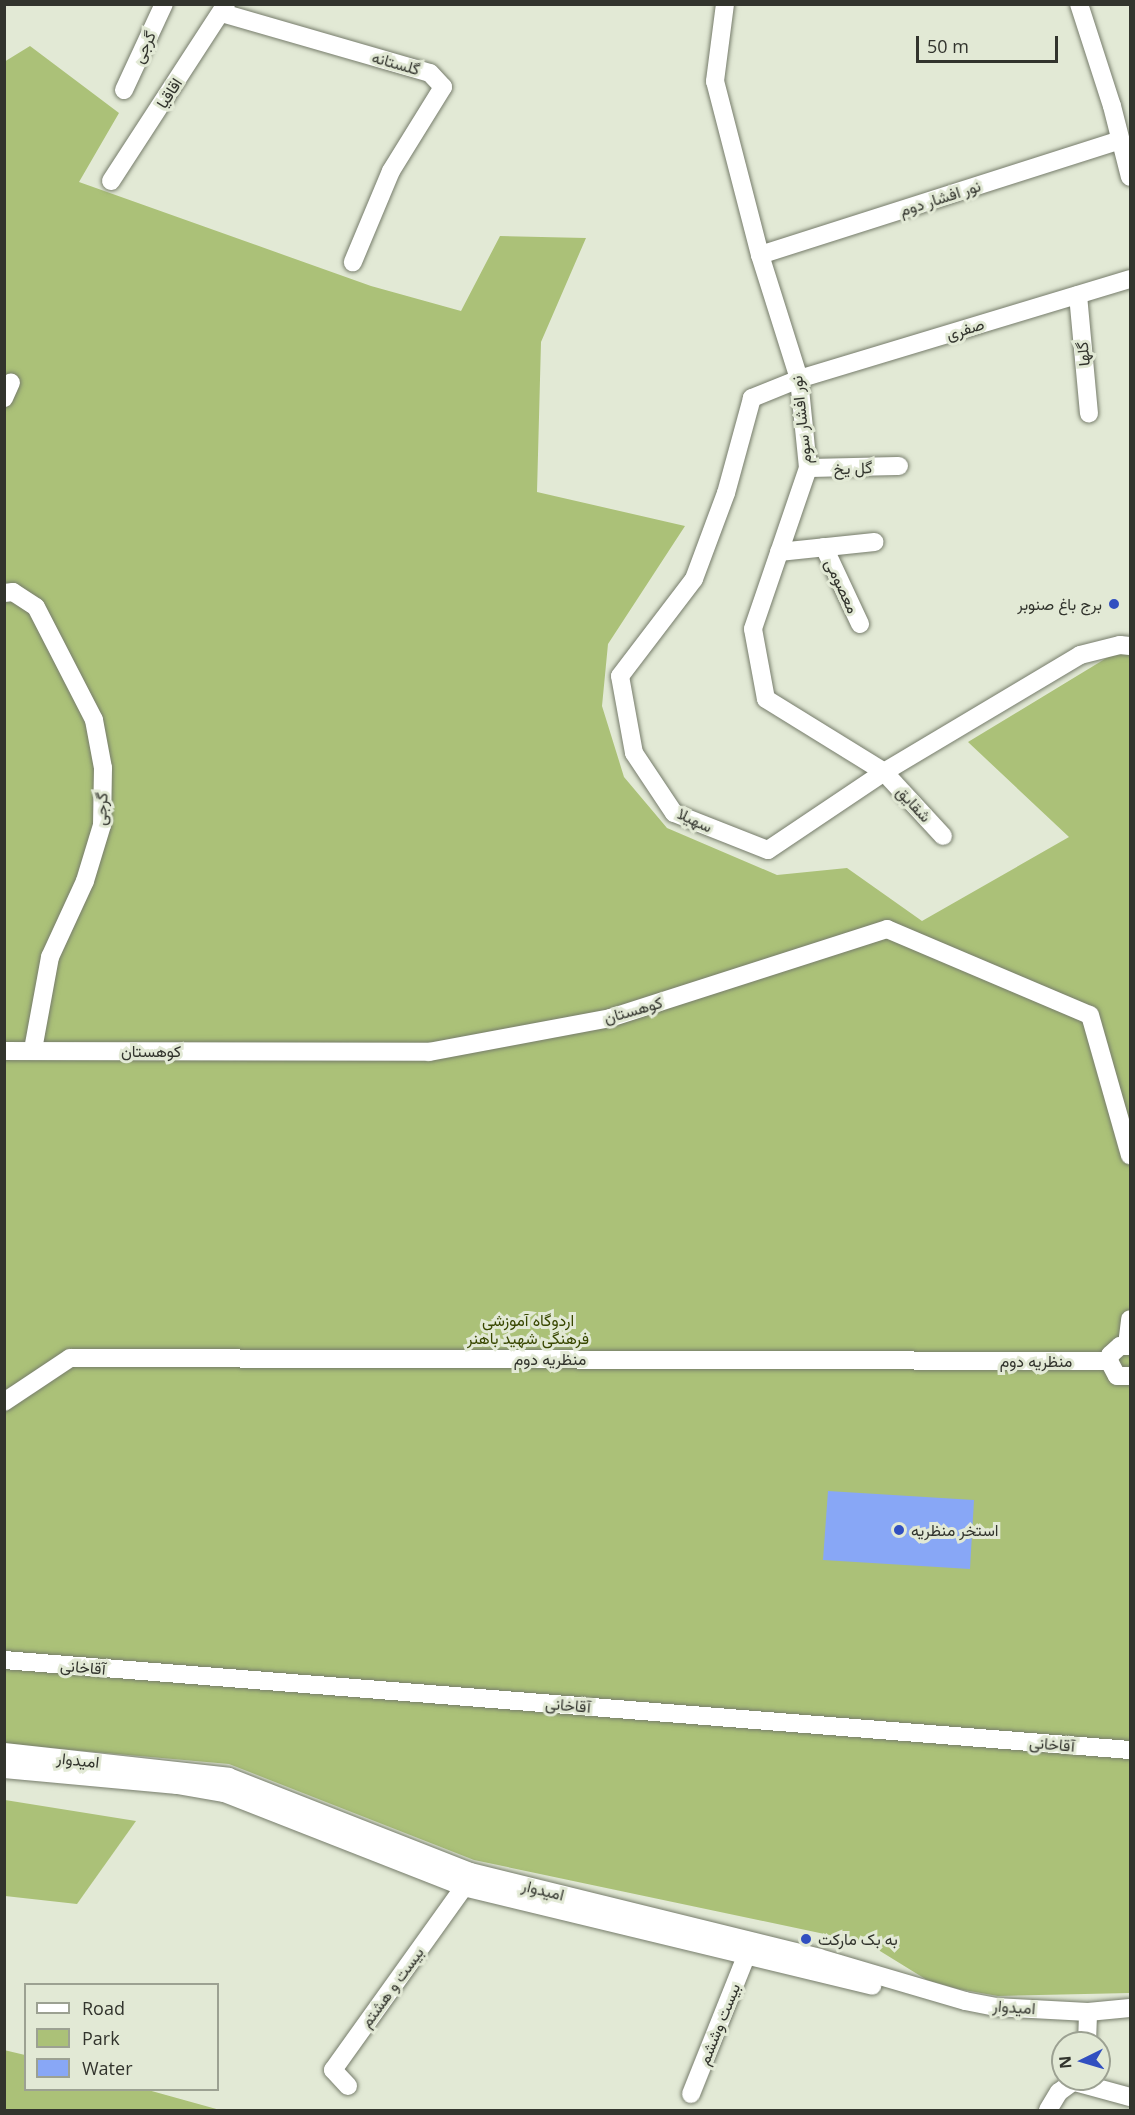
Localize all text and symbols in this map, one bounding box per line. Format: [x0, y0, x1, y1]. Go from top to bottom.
scale bar [919, 24, 1062, 62]
street label: گرجی [128, 28, 160, 66]
text: 50 m [927, 34, 969, 58]
street label: گلستانه [370, 47, 422, 79]
street label: اقاقیا [152, 74, 186, 112]
street label: نور افشار دوم [897, 176, 983, 220]
street label: صفری [944, 314, 986, 344]
street label: گلها [1072, 341, 1094, 367]
street label: نور افشار سوم [787, 375, 815, 465]
street label: گل یخ [833, 458, 873, 478]
street label: معصومی [821, 556, 863, 616]
place label: برج باغ صنوبر [1017, 594, 1102, 614]
marker: برج باغ صنوبر [1107, 597, 1121, 611]
street label: شقایق [893, 782, 935, 826]
street label: گرجی [91, 792, 111, 826]
street label: سهیلا [675, 804, 715, 836]
street label: کوهستان [602, 993, 664, 1027]
street label: کوهستان [121, 1041, 181, 1061]
park label: اردوگاه آموزشی فرهنگی شهید باهنر [467, 1310, 589, 1348]
street label: منظریه دوم [514, 1349, 586, 1369]
street label: منظریه دوم [1000, 1351, 1072, 1371]
place label: استخر منظریه [911, 1520, 998, 1540]
marker: استخر منظریه [892, 1523, 906, 1537]
street label: آقاخانی [59, 1655, 107, 1679]
street label: آقاخانی [544, 1693, 592, 1717]
street label: آقاخانی [1028, 1732, 1076, 1756]
street label: امیدوار [56, 1748, 100, 1772]
street label: امیدوار [520, 1876, 566, 1904]
place label: به بک مارکت [818, 1929, 898, 1949]
marker: به بک مارکت [799, 1932, 813, 1946]
street label: بیست و هشتم [356, 1943, 428, 2031]
street label: بیست وششم [694, 1980, 744, 2068]
legend [24, 1983, 219, 2091]
text: Road [82, 1996, 125, 2020]
street label: امیدوار [992, 1996, 1036, 2018]
text: Park [82, 2026, 120, 2050]
north arrow [1051, 2031, 1111, 2091]
text: N [1054, 2055, 1077, 2070]
text: Water [82, 2056, 133, 2080]

